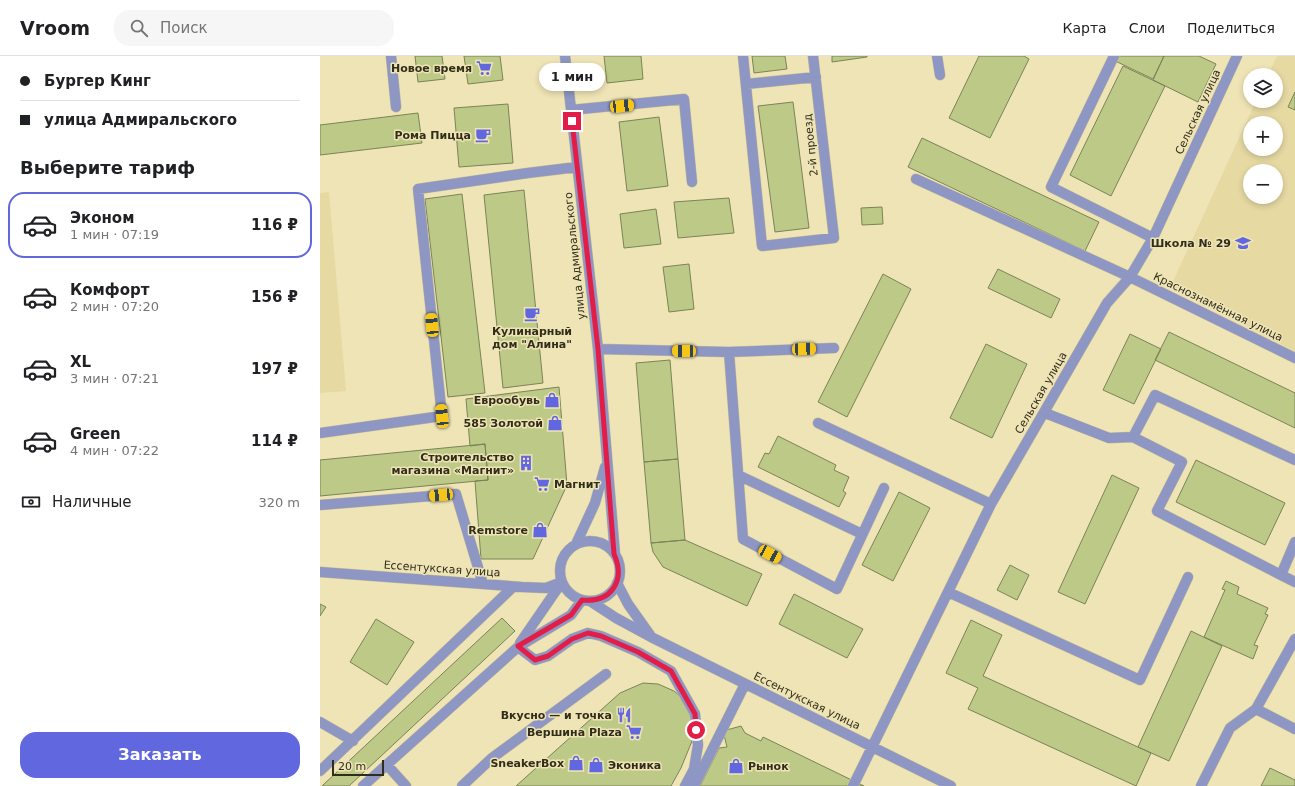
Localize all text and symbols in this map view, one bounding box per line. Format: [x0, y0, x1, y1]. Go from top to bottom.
search box [114, 10, 394, 46]
text: Vroom [20, 17, 90, 39]
icon: search [128, 17, 150, 39]
text: Поиск [160, 19, 208, 37]
text: Карта [1063, 20, 1107, 36]
text: Слои [1129, 20, 1165, 36]
text: Поделиться [1187, 20, 1275, 36]
supermarket icon: Новое время [475, 59, 493, 77]
place label: Новое время [391, 62, 472, 75]
callout: 1 мин [539, 63, 605, 91]
street label: Сельская улица [1173, 67, 1223, 157]
map controls [1243, 68, 1283, 204]
button: layers [1243, 68, 1283, 108]
text: 1 мин [551, 69, 593, 84]
text: Бургер Кинг [44, 72, 151, 90]
car [609, 99, 635, 113]
text: улица Адмиральского [44, 111, 237, 129]
route end [563, 112, 581, 130]
street label: 2-й проезд [801, 113, 821, 177]
button: + [1243, 116, 1283, 156]
cafe icon: Рома Пицца [474, 126, 492, 144]
place label: Рома Пицца [394, 129, 471, 142]
text: Выберите тариф [20, 157, 195, 178]
button: − [1243, 164, 1283, 204]
street label: улица Адмиральского [562, 191, 588, 320]
icon: car [22, 207, 58, 243]
text: Эконом [70, 209, 134, 227]
text: 116 ₽ [251, 216, 298, 234]
text: 1 мин · 07:19 [70, 227, 159, 242]
school or university icon: Школа № 29 [1234, 234, 1252, 252]
place label: Школа № 29 [1151, 237, 1231, 250]
street label: Краснознамённая улица [1151, 270, 1285, 344]
icon: car [22, 279, 58, 315]
text: Комфорт [70, 281, 149, 299]
text: 156 ₽ [251, 288, 298, 306]
text: 2 мин · 07:20 [70, 299, 159, 314]
cafe icon: Кулинарный дом "Алина" [523, 305, 541, 323]
car [425, 312, 439, 338]
place label: Кулинарный дом "Алина" [492, 325, 572, 351]
car [792, 343, 816, 355]
car [672, 345, 696, 357]
street label: Сельская улица [1012, 350, 1070, 436]
icon: car [22, 351, 58, 387]
text: XL [70, 353, 91, 371]
text: 197 ₽ [251, 360, 298, 378]
text: 3 мин · 07:21 [70, 371, 159, 386]
shop icon: Еврообувь [543, 391, 561, 409]
place label: Еврообувь [474, 394, 540, 407]
car [435, 403, 449, 429]
shop icon: 585 Золотой [546, 414, 564, 432]
place label: 585 Золотой [464, 417, 543, 430]
icon: car [22, 423, 58, 459]
text: Green [70, 425, 121, 443]
text: 114 ₽ [251, 432, 298, 450]
text: 4 мин · 07:22 [70, 443, 159, 458]
place label: Строительство магазина «Магнит» [391, 451, 514, 477]
building icon: Строительство магазина «Магнит» [517, 454, 535, 472]
supermarket icon: Магнит [533, 475, 551, 493]
place label: Магнит [554, 478, 600, 491]
car [429, 488, 453, 502]
icon: cash [20, 491, 42, 513]
text: Наличные [52, 493, 132, 511]
text: 320 m [258, 495, 300, 510]
shop icon: Remstore [531, 521, 549, 539]
place label: Remstore [468, 524, 528, 537]
car [757, 543, 783, 565]
street label: Ессентукская улица [383, 558, 501, 580]
street label: Ессентукская улица [752, 670, 862, 732]
restaurant icon: Вкусно — и точка [615, 706, 633, 724]
place label: Вкусно — и точка [501, 709, 612, 722]
route start [687, 721, 705, 739]
supermarket icon: Вершина Plaza [625, 723, 643, 741]
place label: Вершина Plaza [527, 726, 622, 739]
button: Заказать [20, 732, 300, 778]
shop icon: SneakerBox [567, 754, 585, 772]
shop icon: Эконика [587, 756, 605, 774]
place label: SneakerBox [490, 757, 564, 770]
shop icon: Рынок [727, 757, 745, 775]
scale bar [332, 758, 384, 777]
place label: Эконика [608, 759, 661, 772]
text: 20 m [338, 760, 366, 773]
place label: Рынок [748, 760, 789, 773]

